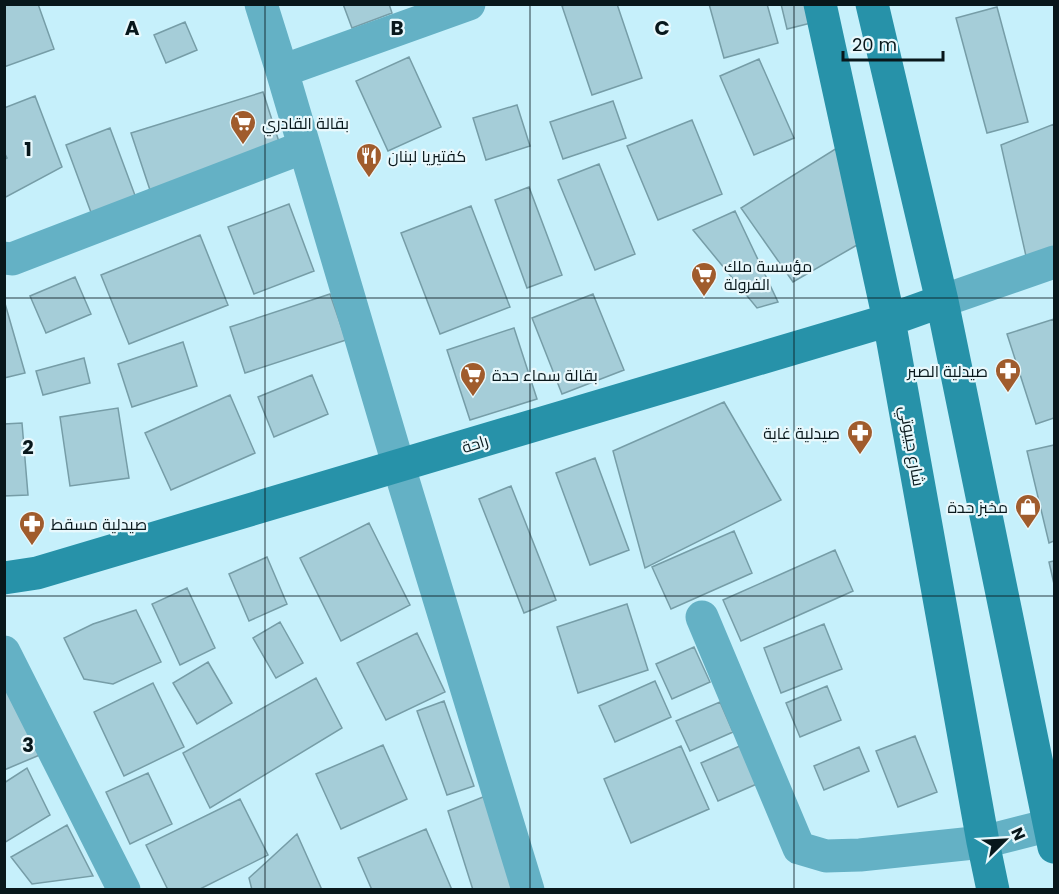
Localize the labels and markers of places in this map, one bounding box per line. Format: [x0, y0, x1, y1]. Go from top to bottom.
supermarket icon: بقالة القادري [228, 108, 258, 146]
place label: بقالة القادري [262, 112, 349, 137]
restaurant icon: كفتيريا لبنان [354, 141, 384, 179]
place label: كفتيريا لبنان [388, 145, 466, 168]
place label: مؤسسة ملك الفرولة [724, 255, 812, 296]
supermarket icon: مؤسسة ملك الفرولة [689, 260, 719, 298]
pharmacy icon: صيدلية الصبر [993, 356, 1023, 394]
supermarket icon: بقالة سماء حدة [458, 360, 488, 398]
place label: صيدلية الصبر [906, 360, 988, 383]
place label: بقالة سماء حدة [492, 364, 598, 387]
pharmacy icon: صيدلية غاية [845, 418, 875, 456]
place label: صيدلية غاية [763, 422, 840, 445]
shop icon: مخبز حدة [1013, 492, 1043, 530]
place label: مخبز حدة [948, 496, 1008, 519]
pharmacy icon: صيدلية مسقط [17, 509, 47, 547]
place label: صيدلية مسقط [51, 513, 147, 536]

